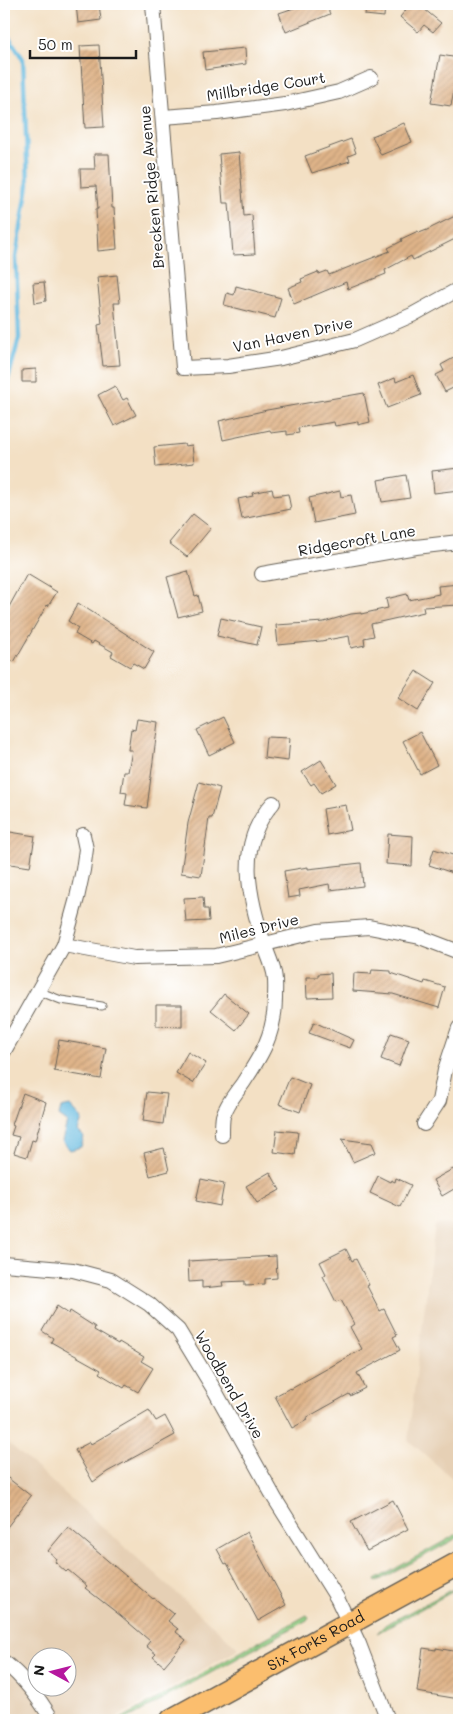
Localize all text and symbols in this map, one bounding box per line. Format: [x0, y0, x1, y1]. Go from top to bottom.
scale bar [30, 28, 136, 60]
text: 50 m [38, 34, 73, 54]
street label: Millbridge Court [205, 67, 327, 105]
street label: Brecken Ridge Avenue [134, 105, 168, 270]
street label: Van Haven Drive [231, 312, 355, 356]
street label: Ridgecroft Lane [296, 520, 417, 560]
street label: Miles Drive [217, 908, 301, 948]
street label: Woodbend Drive [191, 1327, 269, 1442]
street label: Six Forks Road [263, 1606, 367, 1675]
north arrow [28, 1646, 78, 1696]
text: N [29, 1664, 49, 1677]

